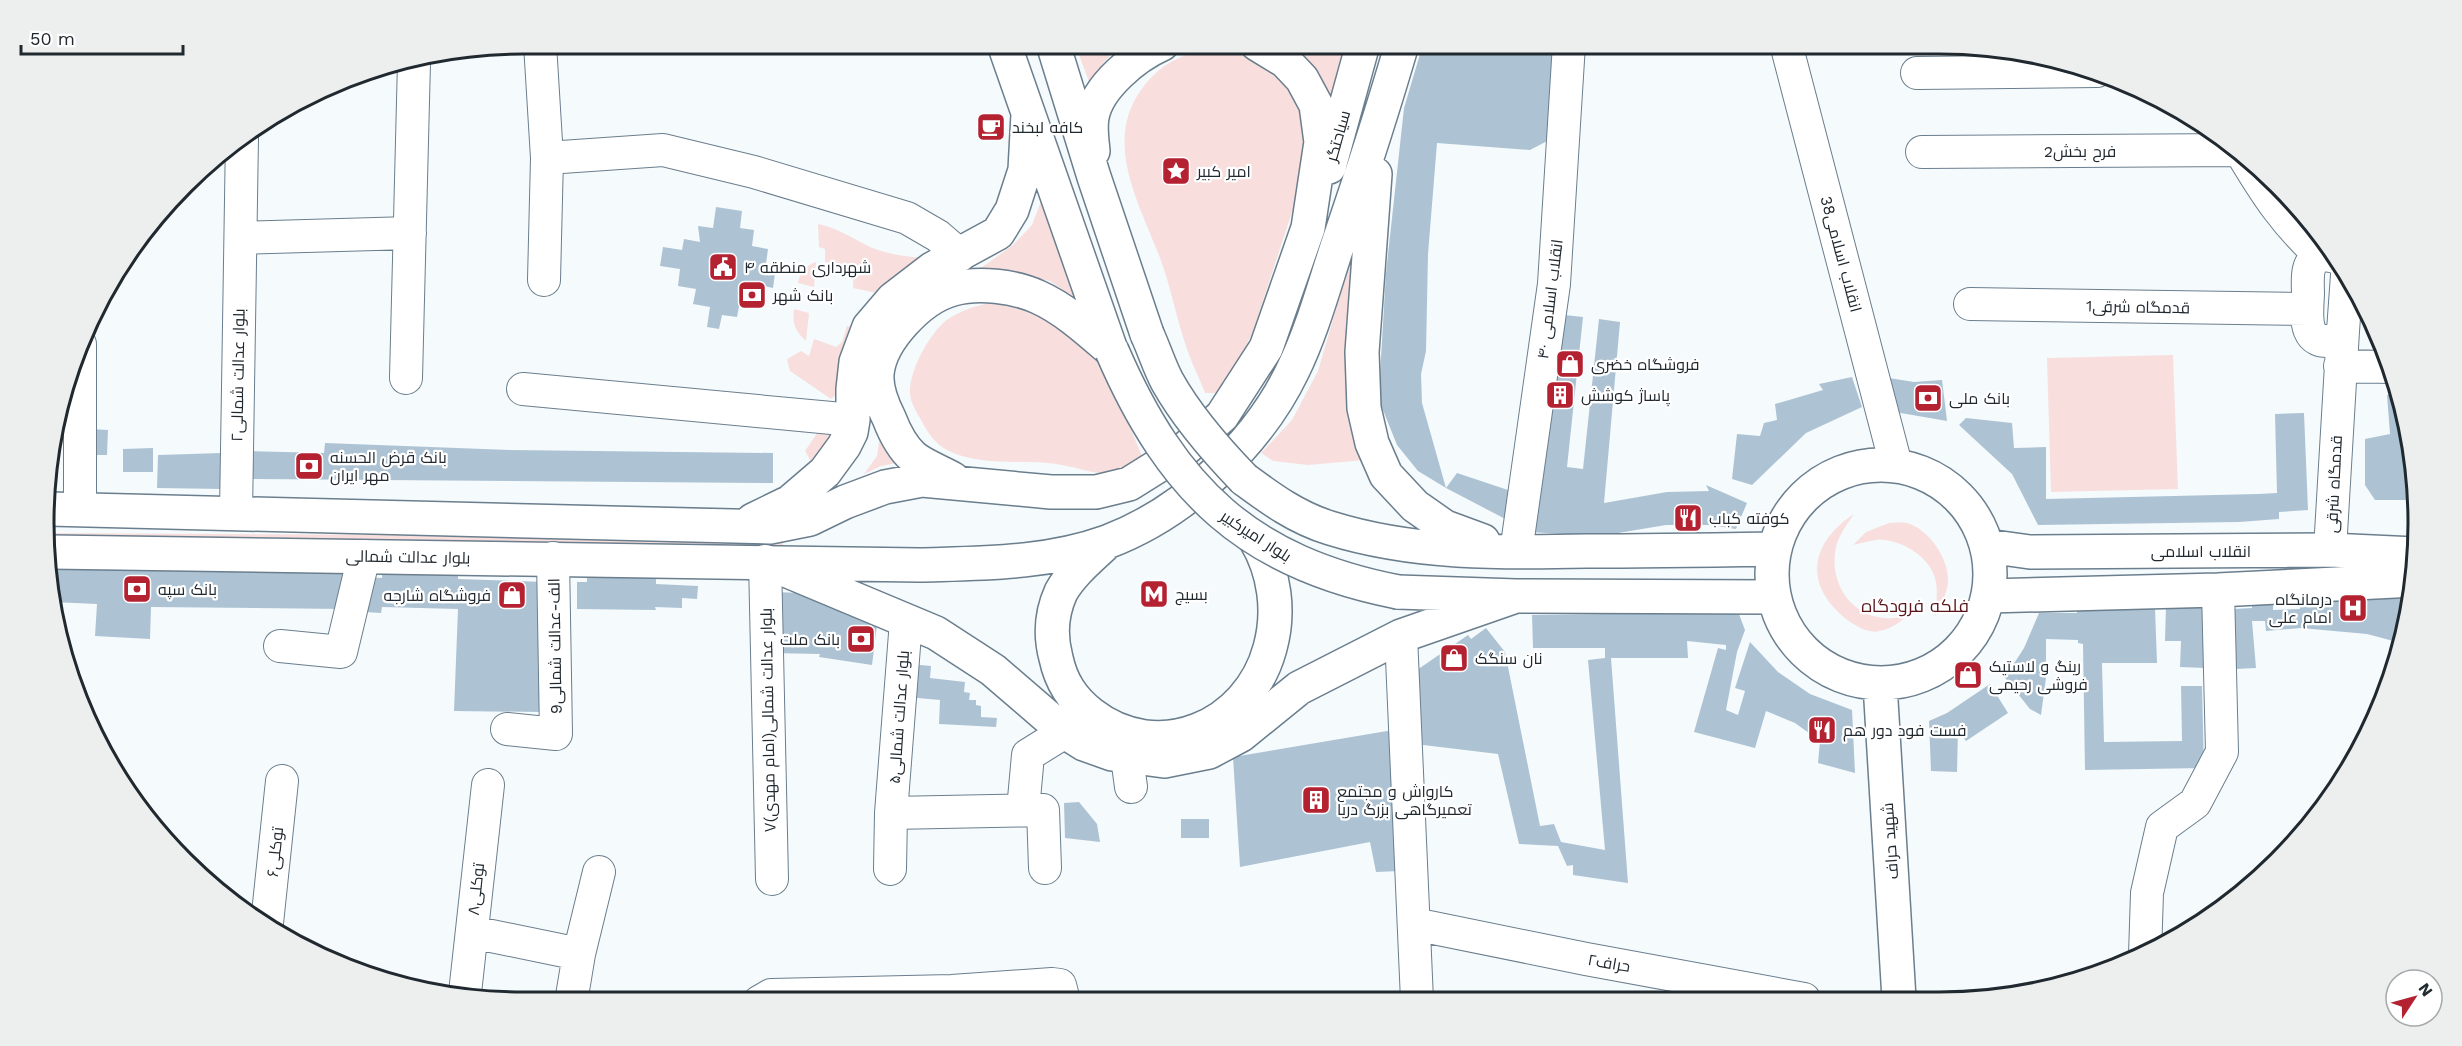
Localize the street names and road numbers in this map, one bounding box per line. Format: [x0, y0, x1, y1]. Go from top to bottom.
street label: سیاحتگر [1321, 108, 1354, 165]
street label: 2فرح بخش [2044, 142, 2116, 163]
street label: 38انقلاب اسلامی [1815, 194, 1866, 314]
street label: انقلاب اسلامی ۴۰ [1533, 238, 1568, 360]
street label: 1قدمگاه شرقی [2086, 297, 2190, 318]
street label: بلوار عدالت شمالی۲ [227, 308, 250, 442]
street label: قدمگاه شرقی [2322, 435, 2347, 533]
street label: بلوار امیرکبیر [1216, 506, 1295, 566]
street label: انقلاب اسلامی [2151, 542, 2251, 562]
street label: بلوار عدالت شمالی [345, 546, 471, 569]
street label: 9الف-عدالت شمالی [544, 578, 567, 714]
street label: ۷بلوار عدالت شمالی(امام مهدی) [757, 607, 781, 832]
street label: بلوار عدالت شمالی۵ [885, 650, 914, 784]
street label: شهید حراف [1878, 802, 1903, 880]
street label: توکلی۶ [263, 825, 288, 878]
street label: توکلی۸ [464, 861, 489, 916]
street label: حراف۲ [1586, 950, 1632, 976]

